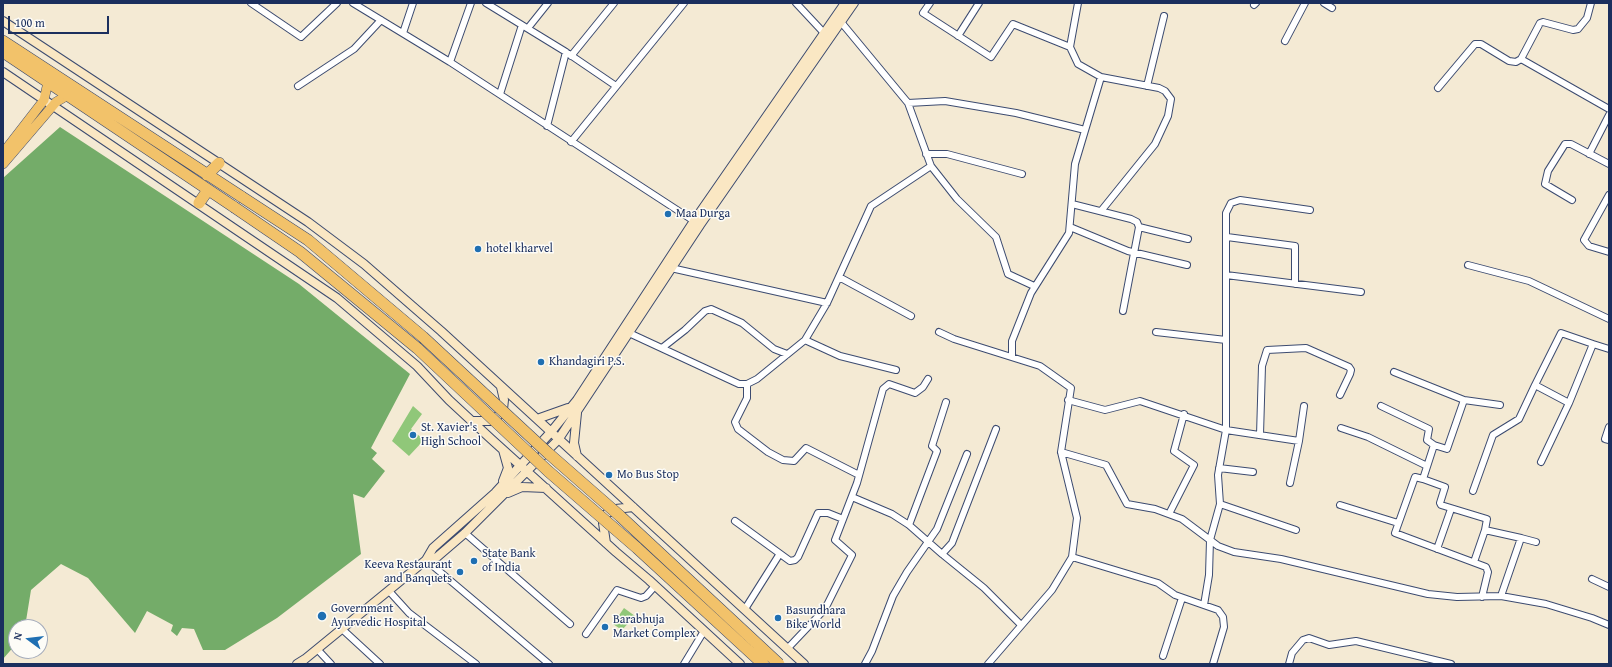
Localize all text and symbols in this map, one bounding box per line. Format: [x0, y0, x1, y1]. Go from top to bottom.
scale bar [10, 8, 111, 34]
text: 100 m [15, 14, 45, 31]
place label: Maa Durga [676, 207, 730, 221]
marker: Maa Durga [663, 209, 673, 219]
place label: hotel kharvel [486, 242, 553, 256]
marker: hotel kharvel [473, 244, 483, 254]
place label: Khandagiri P.S. [549, 355, 625, 369]
marker: Khandagiri P.S. [536, 357, 546, 367]
place label: St. Xavier's High School [421, 421, 481, 449]
marker: St. Xavier's High School [408, 430, 418, 440]
place label: Mo Bus Stop [617, 468, 679, 482]
marker: Mo Bus Stop [604, 470, 614, 480]
place label: State Bank of India [482, 547, 536, 575]
marker: State Bank of India [469, 556, 479, 566]
place label: Keeva Restaurant and Banquets [364, 558, 452, 586]
marker: Keeva Restaurant and Banquets [455, 567, 465, 577]
place label: Government Ayurvedic Hospital [331, 602, 426, 630]
place label: Basundhara Bike World [786, 604, 846, 632]
marker: Government Ayurvedic Hospital [316, 610, 328, 622]
place label: Barabhuja Market Complex [613, 613, 696, 641]
marker: Basundhara Bike World [773, 613, 783, 623]
north arrow [8, 619, 48, 659]
marker: Barabhuja Market Complex [600, 622, 610, 632]
text: N [9, 631, 26, 642]

